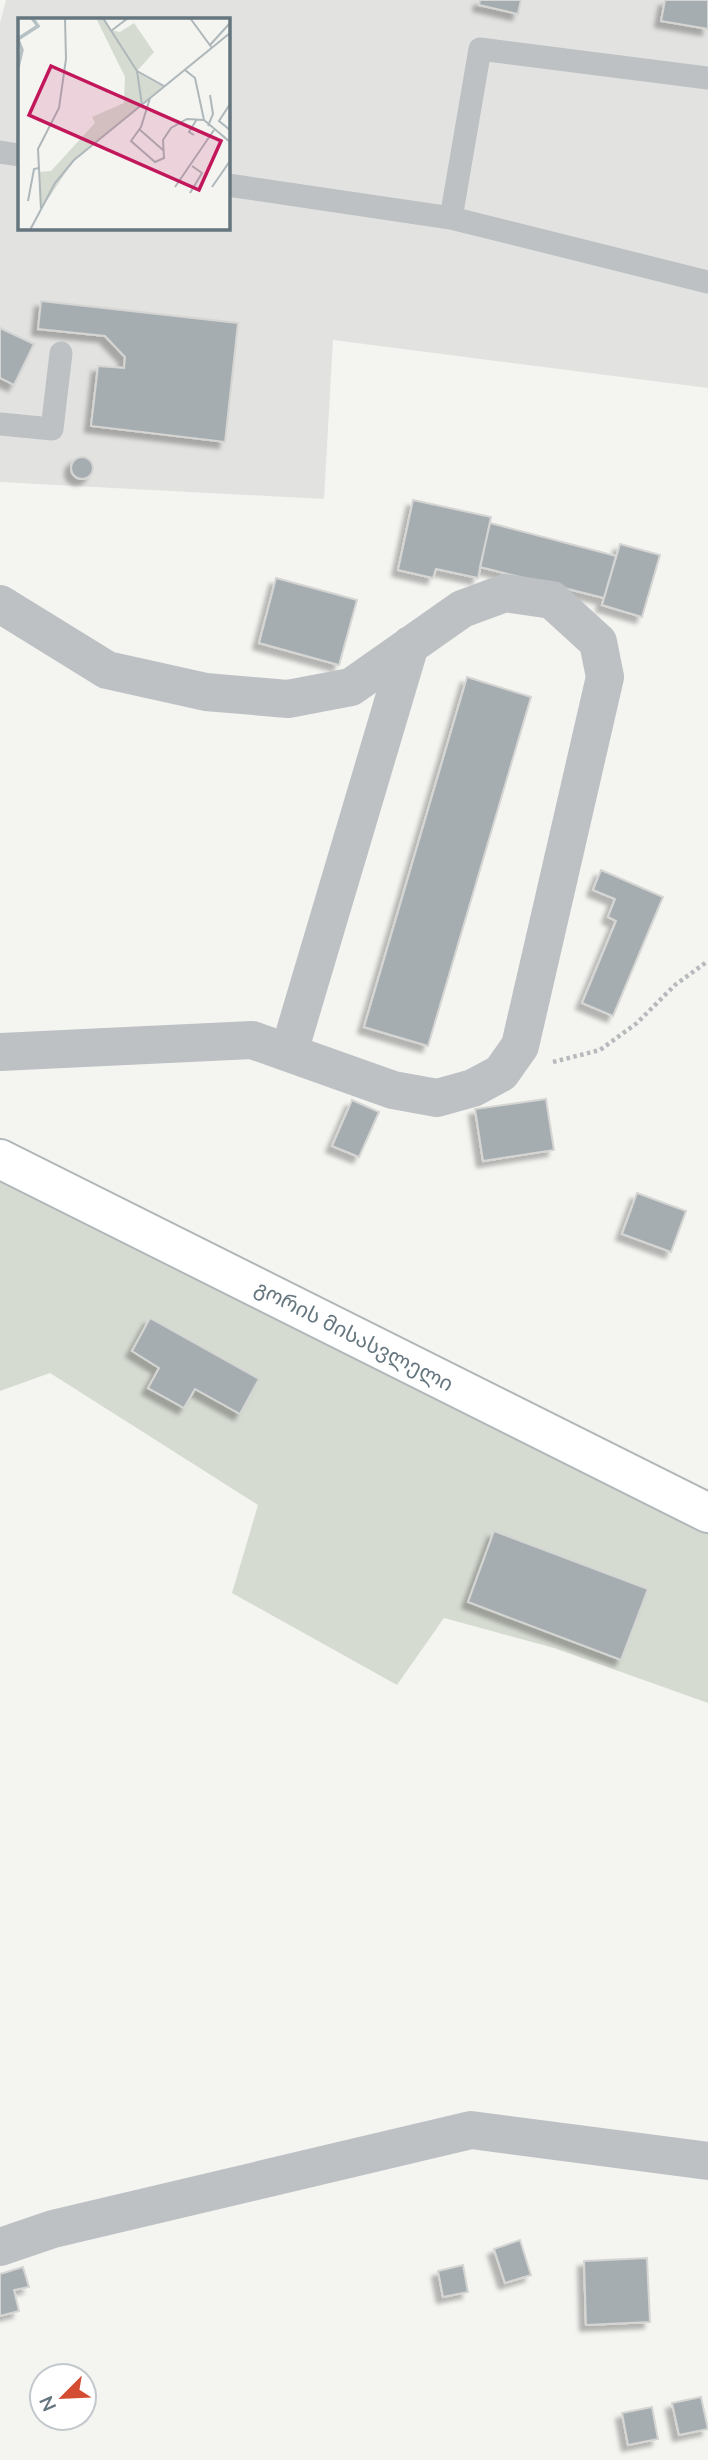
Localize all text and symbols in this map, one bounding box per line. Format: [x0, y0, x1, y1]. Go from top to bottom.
inset map [18, 18, 229, 229]
street label: გორის მისასვლელი [250, 1274, 458, 1397]
north arrow [28, 2362, 98, 2432]
text: N [34, 2392, 61, 2415]

